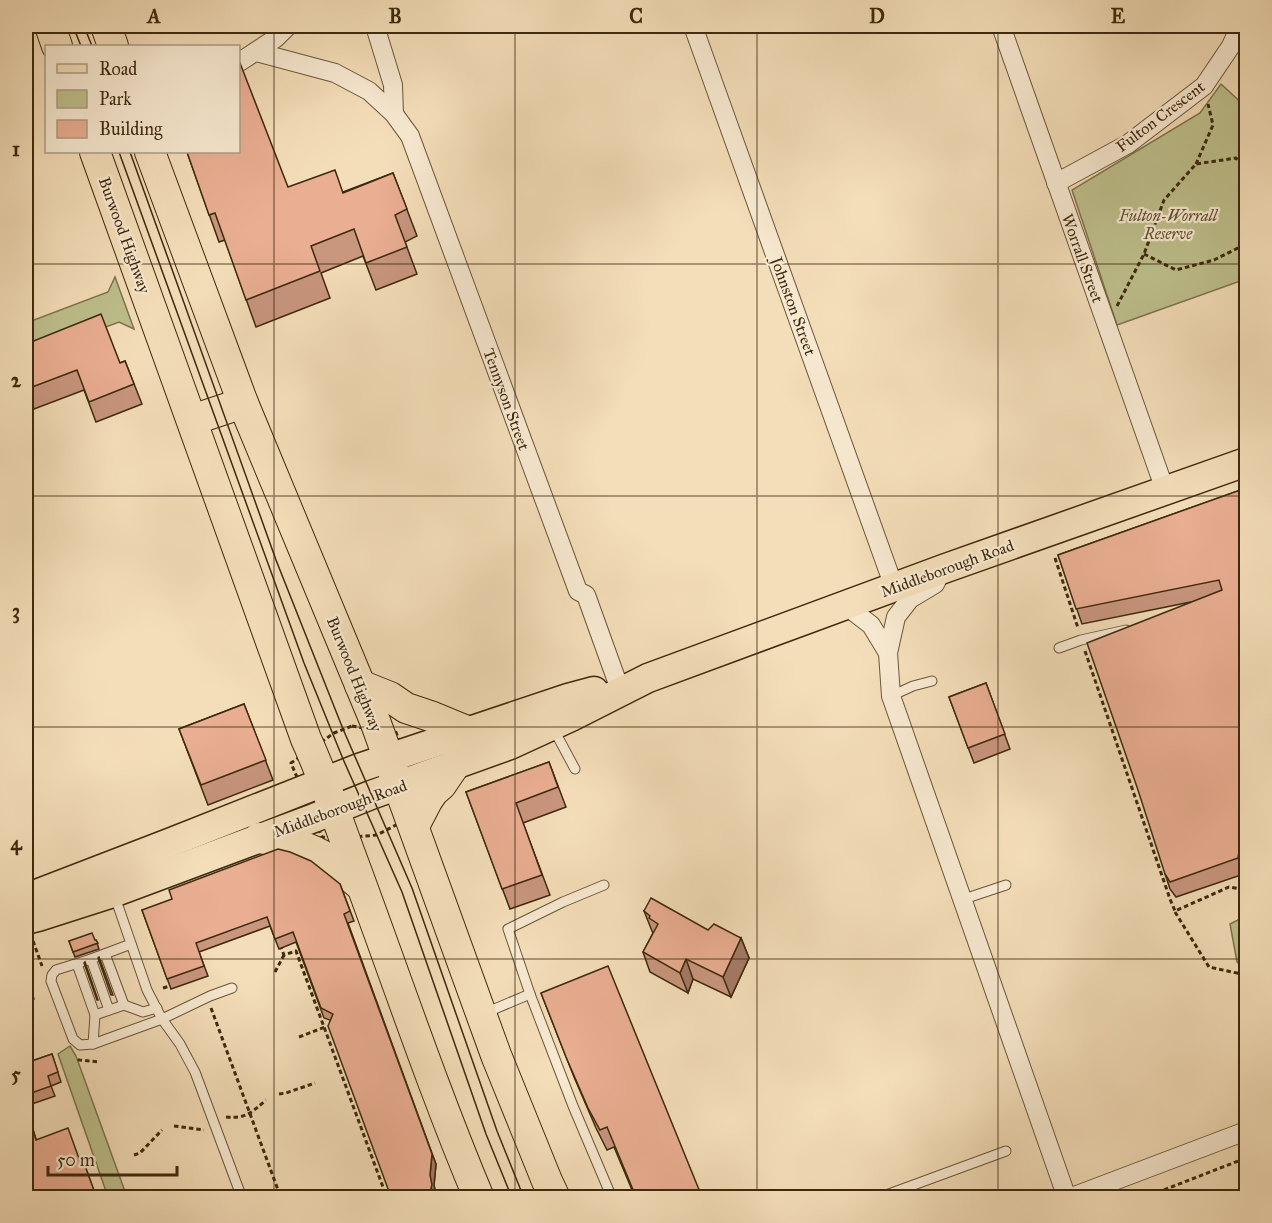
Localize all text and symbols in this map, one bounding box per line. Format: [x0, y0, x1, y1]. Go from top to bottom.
text: A [145, 4, 161, 28]
text: B [388, 4, 402, 28]
text: C [629, 4, 643, 28]
text: D [869, 4, 885, 28]
text: E [1111, 4, 1126, 28]
legend [45, 45, 240, 153]
text: Road [99, 58, 137, 80]
street label: Fulton Crescent [1112, 77, 1209, 156]
text: Park [99, 88, 132, 110]
text: Building [99, 118, 163, 141]
text: 1 [12, 137, 20, 161]
street label: Burwood Highway [94, 174, 155, 297]
park label: Fulton-Worrall Reserve [1118, 206, 1219, 243]
street label: Worrall Street [1058, 211, 1108, 306]
street label: Johnston Street [765, 252, 820, 359]
street label: Tennyson Street [479, 346, 534, 453]
text: 2 [11, 368, 22, 392]
street label: Middleborough Road [878, 536, 1017, 602]
text: 3 [12, 599, 20, 624]
street label: Burwood Highway [322, 614, 386, 735]
street label: Middleborough Road [271, 776, 410, 842]
text: 4 [10, 831, 22, 856]
text: 5 [11, 1062, 21, 1086]
scale bar [48, 1139, 177, 1177]
text: 50 m [57, 1149, 95, 1171]

